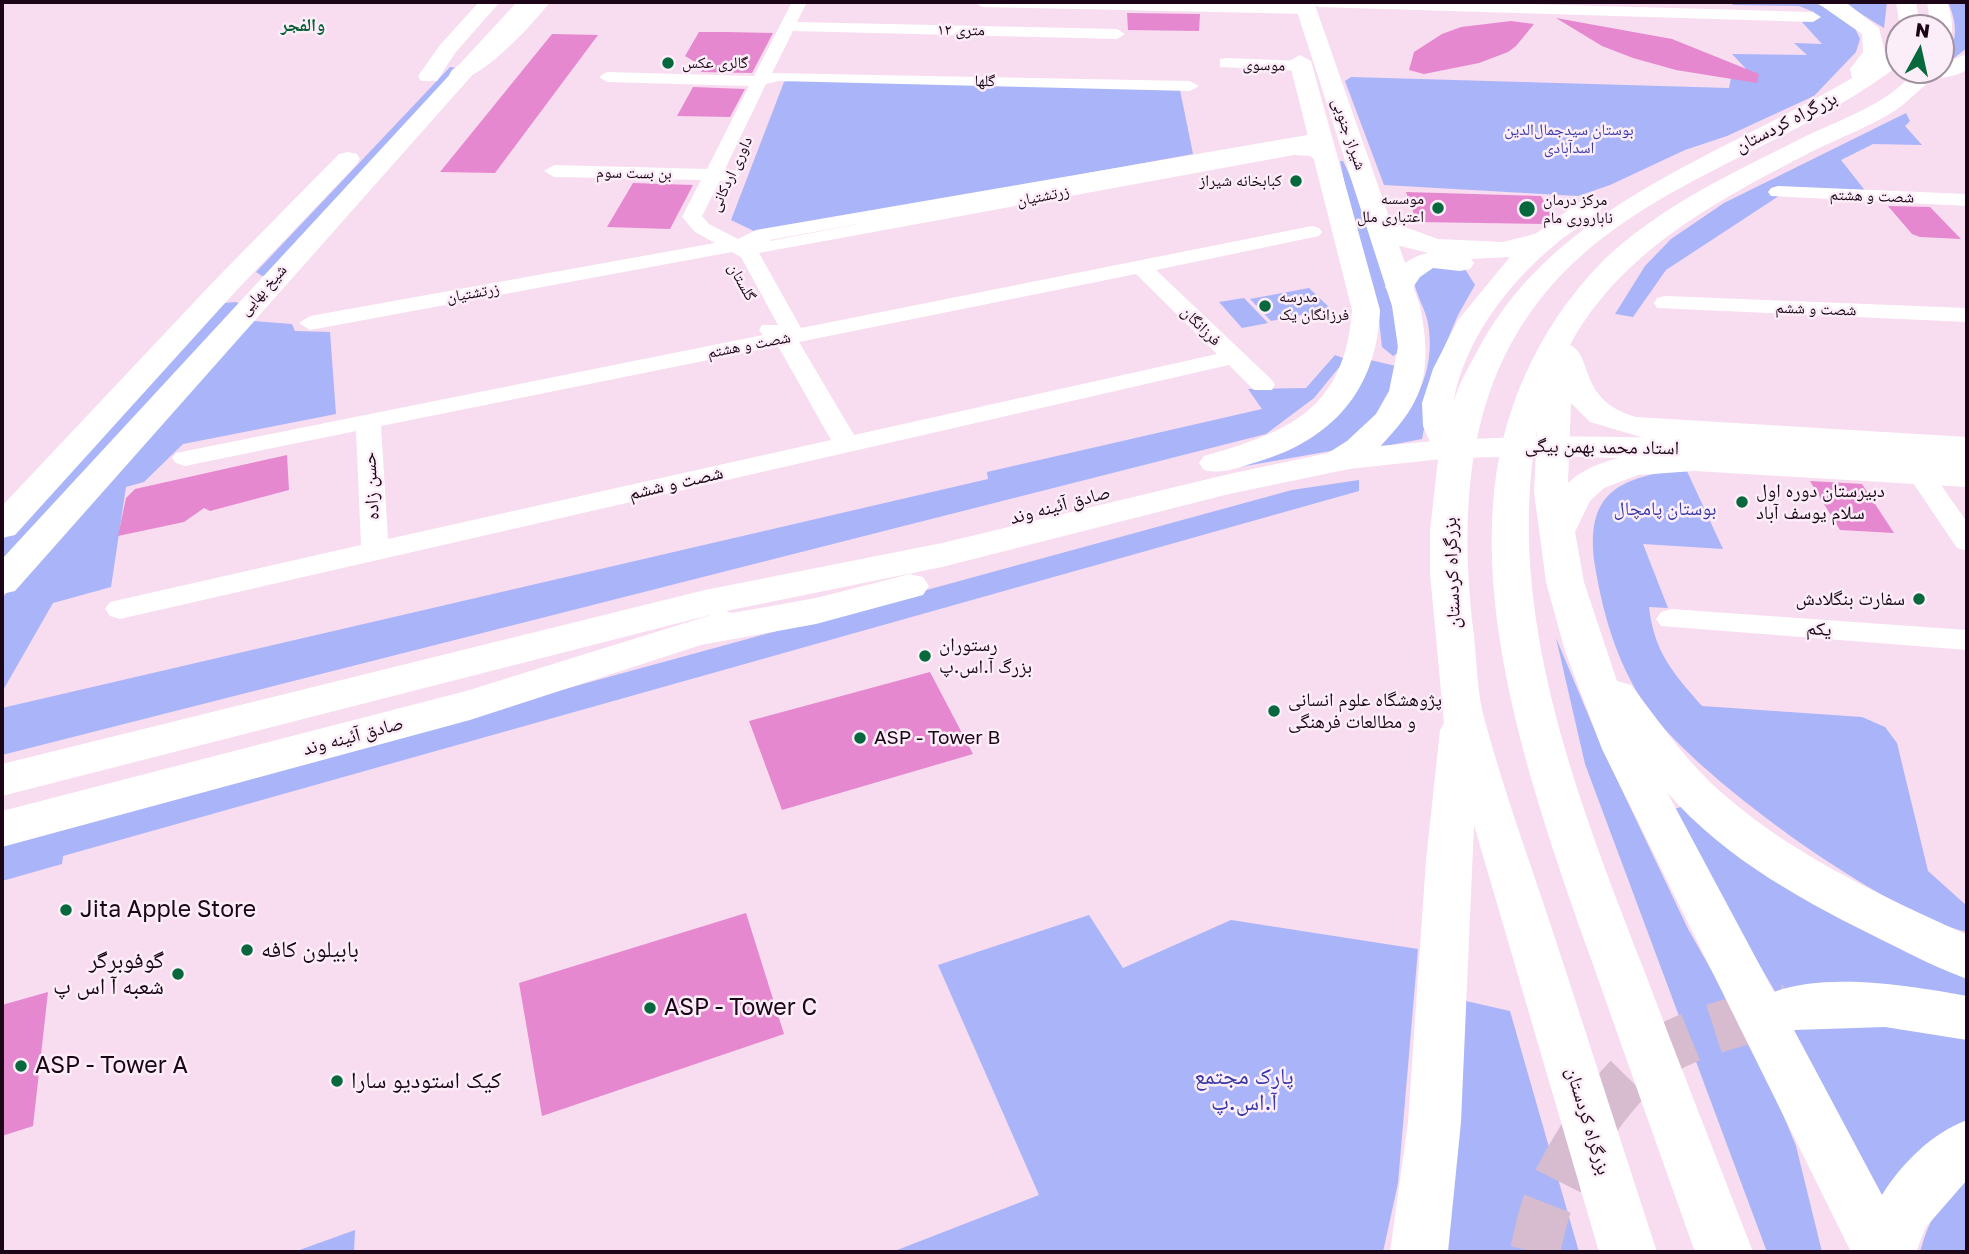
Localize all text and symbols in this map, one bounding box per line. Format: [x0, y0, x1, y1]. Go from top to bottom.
district label: والفجر [281, 14, 325, 36]
north arrow [1885, 14, 1955, 84]
text: N [1914, 17, 1931, 42]
street label: ۱۲ متری [937, 20, 985, 40]
place label: گالری عکس [682, 53, 748, 73]
marker: گالری عکس [660, 55, 676, 71]
street label: موسوی [1242, 55, 1286, 75]
street label: گلها [974, 71, 996, 91]
street label: بزرگراه کردستان [1731, 87, 1841, 157]
street label: شیراز جنوبی [1328, 96, 1370, 172]
park label: بوستان سیدجمال‌الدین اسدآبادی [1504, 120, 1634, 158]
street label: داوری اردکانی [705, 133, 757, 215]
street label: بن بست سوم [596, 163, 672, 183]
place label: کبابخانه شیراز [1199, 171, 1282, 191]
marker: کبابخانه شیراز [1288, 173, 1304, 189]
street label: زرتشتیان [1015, 181, 1071, 211]
street label: شصت و هشتم [1829, 185, 1915, 207]
place label: موسسه اعتباری ملل [1357, 189, 1424, 227]
place label: مرکز درمان ناباروری مام [1543, 190, 1613, 228]
marker: مرکز درمان ناباروری مام [1517, 199, 1537, 219]
marker: موسسه اعتباری ملل [1430, 200, 1446, 216]
street label: گلستان [724, 260, 760, 304]
street label: شیخ بهایی [235, 261, 291, 319]
street label: زرتشتیان [445, 279, 501, 307]
place label: مدرسه فرزانگان یک [1279, 287, 1349, 325]
marker: مدرسه فرزانگان یک [1257, 298, 1273, 314]
street label: شصت و ششم [1775, 298, 1857, 320]
street label: فرزانگان [1177, 302, 1225, 350]
street label: شصت و هشتم [706, 328, 792, 362]
street label: استاد محمد بهمن بیگی [1525, 434, 1679, 460]
street label: حسن زاده [358, 451, 384, 521]
street label: شصت و ششم [627, 461, 725, 505]
place label: دبیرستان دوره اول سلام یوسف آباد [1756, 480, 1885, 524]
street label: صادق آئینه وند [1007, 481, 1113, 529]
marker: دبیرستان دوره اول سلام یوسف آباد [1734, 494, 1750, 510]
park label: بوستان پامچال [1614, 498, 1716, 520]
street label: بزرگراه کردستان [1439, 517, 1465, 629]
place label: سفارت بنگلادش [1795, 588, 1905, 610]
marker: سفارت بنگلادش [1911, 591, 1927, 607]
street label: یکم [1806, 617, 1832, 641]
place label: رستوران بزرگ آ.اس.پ [939, 634, 1032, 678]
marker: رستوران بزرگ آ.اس.پ [917, 648, 933, 664]
place label: پژوهشگاه علوم انسانی و مطالعات فرهنگی [1288, 689, 1442, 733]
marker: پژوهشگاه علوم انسانی و مطالعات فرهنگی [1266, 703, 1282, 719]
street label: صادق آئینه وند [300, 712, 406, 760]
place label: ASP - Tower B [874, 727, 1000, 749]
marker: ASP - Tower B [852, 730, 868, 746]
place label: Jita Apple Store [80, 896, 256, 924]
marker: Jita Apple Store [58, 902, 74, 918]
place label: بابیلون کافه [261, 936, 359, 964]
marker: بابیلون کافه [239, 942, 255, 958]
place label: گوفوبرگر شعبه آ اس پ [53, 947, 164, 1001]
marker: گوفوبرگر شعبه آ اس پ [170, 966, 186, 982]
place label: ASP - Tower C [664, 994, 817, 1022]
marker: ASP - Tower C [642, 1000, 658, 1016]
place label: ASP - Tower A [35, 1052, 188, 1080]
marker: ASP - Tower A [13, 1058, 29, 1074]
park label: پارک مجتمع آ.اس.پ [1194, 1063, 1294, 1117]
street label: بزرگراه کردستان [1561, 1064, 1615, 1178]
place label: کیک استودیو سارا [351, 1067, 501, 1095]
marker: کیک استودیو سارا [329, 1073, 345, 1089]

